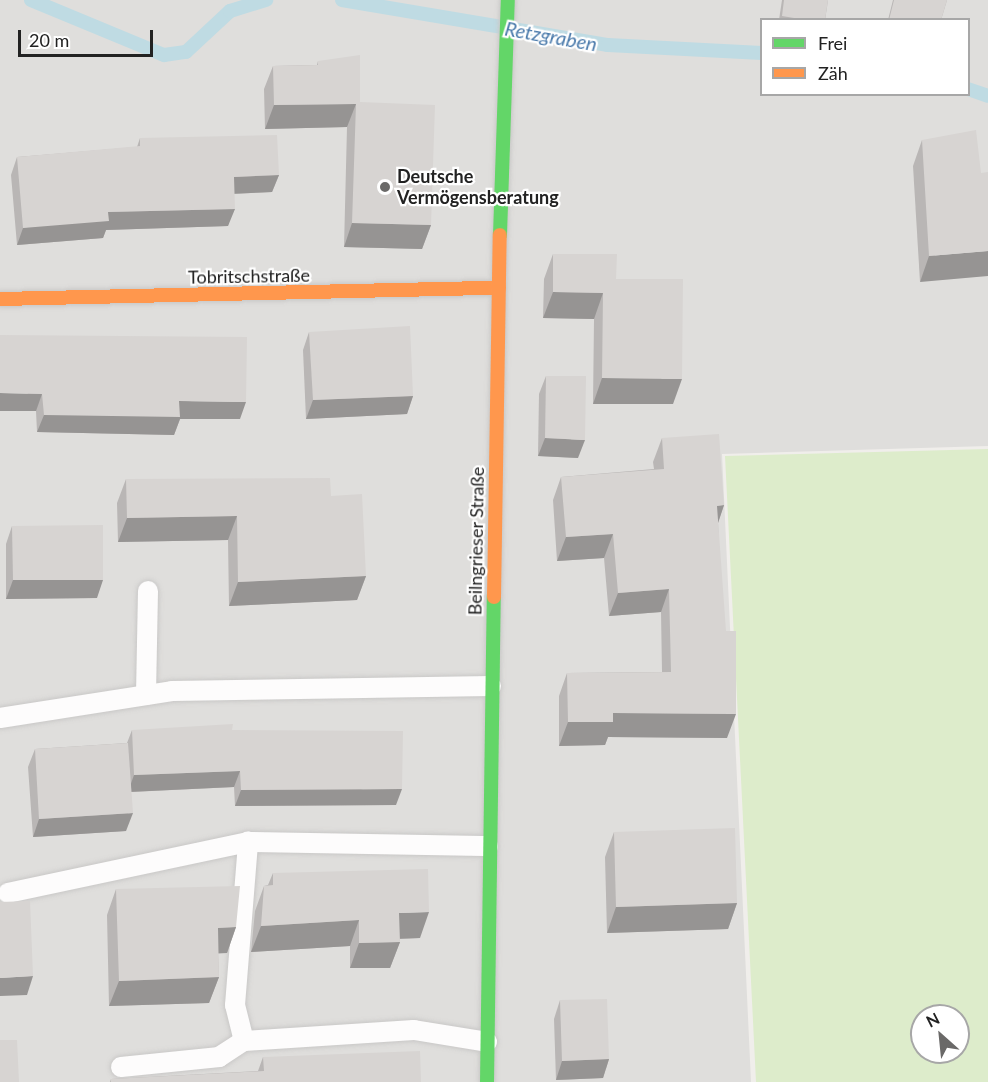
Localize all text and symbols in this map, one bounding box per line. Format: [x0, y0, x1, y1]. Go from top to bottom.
water label: Retzgraben [503, 16, 599, 56]
scale bar [21, 18, 156, 56]
legend [760, 18, 970, 96]
text: 20 m [29, 29, 69, 51]
text: Frei [818, 32, 847, 54]
text: Zäh [818, 62, 848, 84]
place label: Deutsche Vermögensberatung [397, 166, 559, 208]
marker: Deutsche Vermögensberatung [378, 180, 392, 194]
street label: Tobritschstraße [188, 264, 310, 288]
street label: Beilngrieser Straße [464, 466, 488, 616]
north arrow [910, 1004, 970, 1064]
text: N [923, 1008, 942, 1031]

